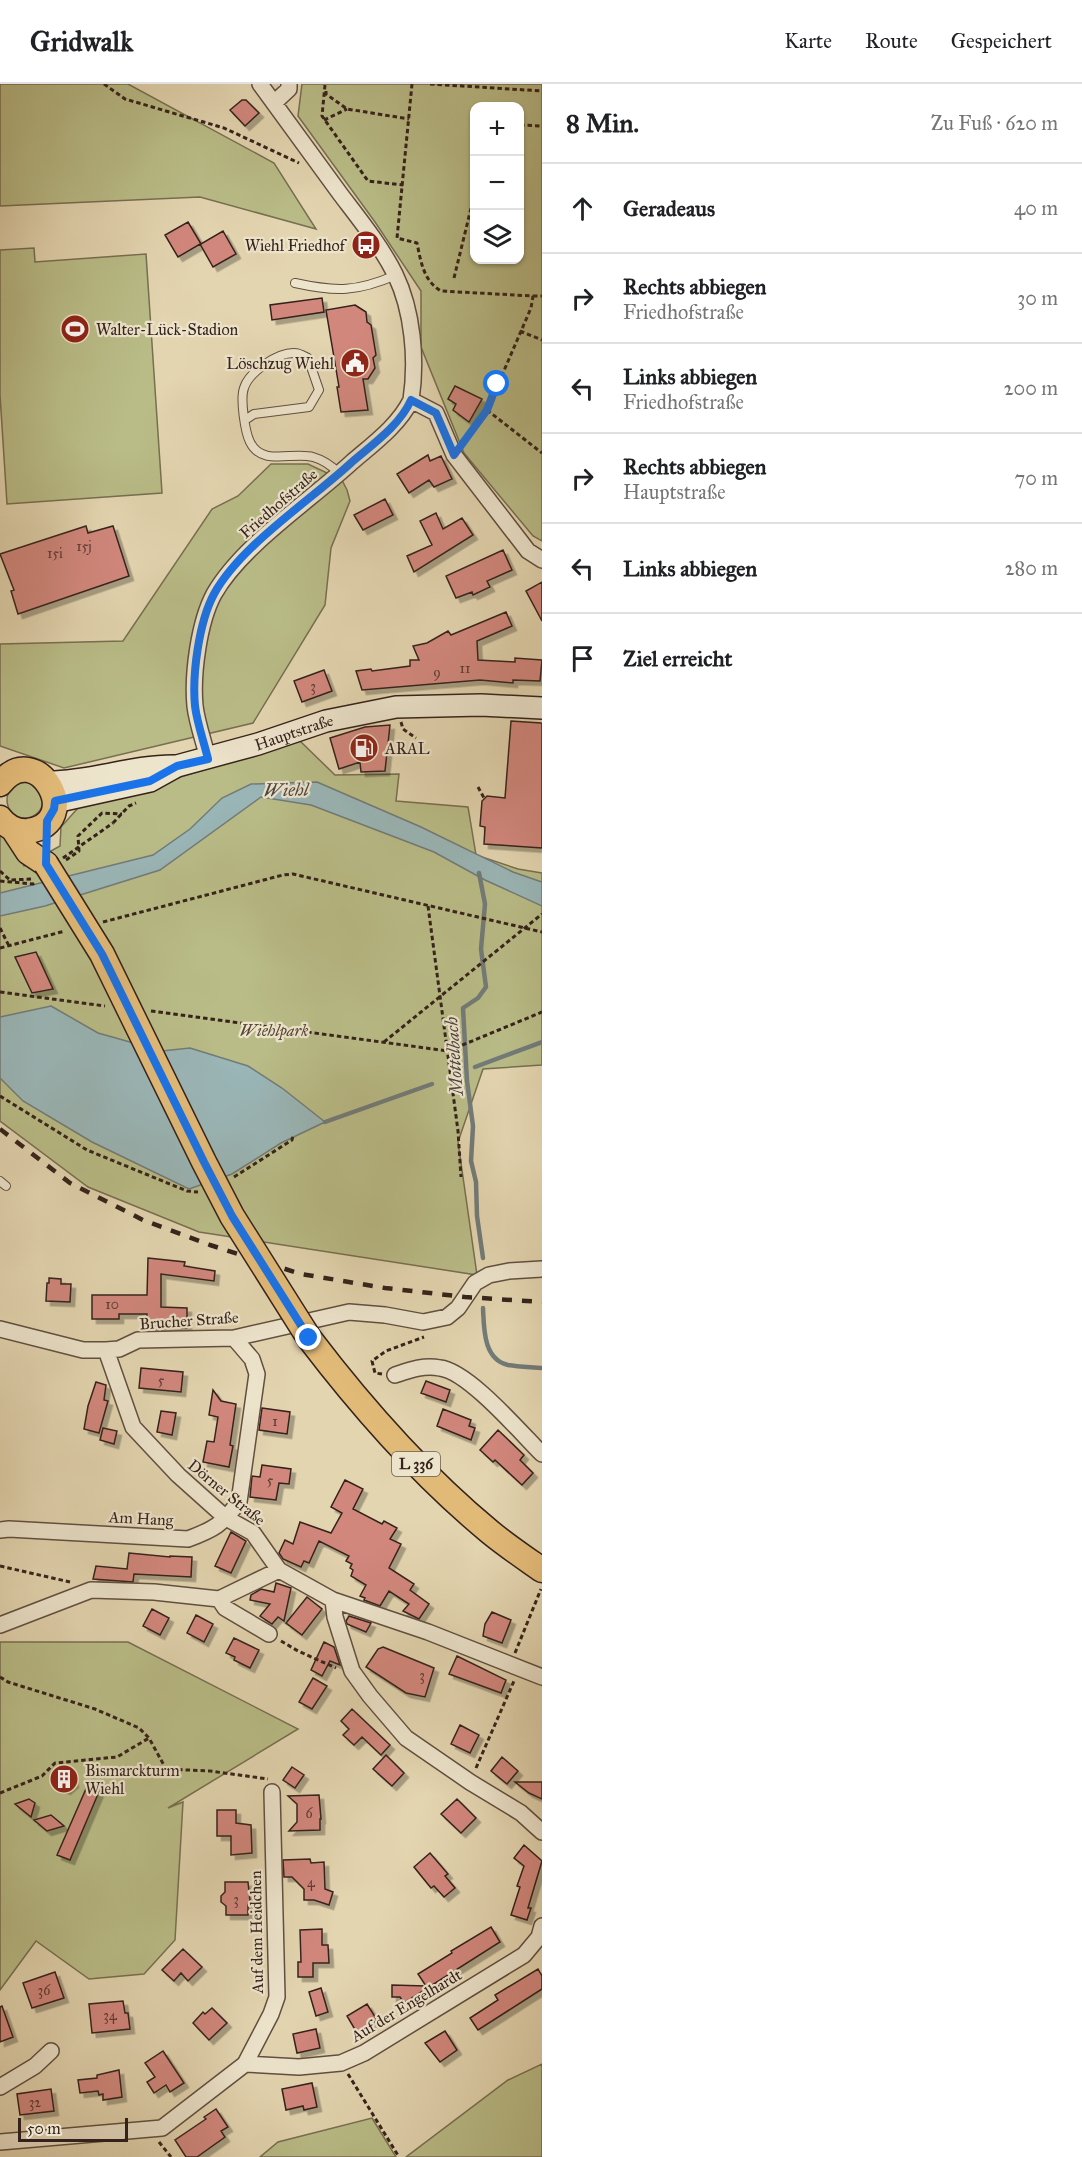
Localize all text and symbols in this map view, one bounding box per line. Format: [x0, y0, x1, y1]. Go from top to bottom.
text: Gridwalk [30, 24, 133, 59]
text: Karte [784, 28, 832, 54]
text: Route [865, 28, 918, 54]
text: Gespeichert [951, 28, 1052, 54]
map controls [470, 102, 524, 264]
button: + [470, 102, 524, 156]
text: 8 Min. [566, 107, 639, 139]
text: Zu Fuß · 620 m [931, 111, 1058, 135]
button: − [470, 156, 524, 210]
icon: ahead [566, 192, 599, 225]
text: Geradeaus [623, 195, 715, 222]
text: 40 m [1014, 196, 1058, 220]
button: layers [470, 210, 524, 264]
bus stop icon: Wiehl Friedhof [350, 229, 382, 261]
place label: Wiehl Friedhof [245, 236, 348, 255]
text: Rechts abbiegen [623, 273, 766, 300]
icon: right [566, 282, 599, 315]
text: 30 m [1017, 286, 1058, 310]
text: Friedhofstraße [623, 300, 744, 324]
sports icon: Walter-Lück-Stadion [59, 313, 91, 345]
place label: Walter-Lück-Stadion [96, 320, 239, 339]
public building icon: Löschzug Wiehl [339, 347, 371, 379]
place label: Löschzug Wiehl [226, 354, 335, 374]
text: Links abbiegen [623, 363, 757, 390]
route start [483, 370, 509, 396]
icon: left [566, 372, 599, 405]
text: 200 m [1004, 376, 1058, 400]
text: Friedhofstraße [623, 390, 744, 414]
text: Rechts abbiegen [623, 453, 766, 480]
icon: right [566, 462, 599, 495]
street label: Friedhofstraße [236, 464, 321, 542]
text: 70 m [1015, 466, 1058, 490]
text: Hauptstraße [623, 480, 726, 504]
house number: 15j [76, 538, 92, 555]
house number: 15i [47, 545, 63, 562]
icon: left [566, 552, 599, 585]
text: Links abbiegen [623, 555, 757, 582]
text: 280 m [1005, 556, 1058, 580]
icon: arrive [566, 642, 599, 675]
text: Ziel erreicht [623, 645, 732, 672]
house number: 11 [459, 660, 471, 677]
house number: 9 [433, 664, 441, 681]
house number: 3 [310, 678, 316, 695]
street label: Hauptstraße [252, 711, 335, 754]
fuel station icon: ARAL [348, 732, 380, 764]
place label: ARAL [384, 739, 430, 758]
water label: Wiehl [263, 779, 311, 801]
water label: Mottelbach [440, 1016, 468, 1098]
park label: Wiehlpark [240, 1021, 308, 1041]
house number: 10 [105, 1296, 119, 1313]
street label: Brucher Straße [139, 1308, 240, 1333]
route end [295, 1324, 321, 1350]
house number: 5 [158, 1372, 165, 1389]
house number: 1 [272, 1413, 278, 1430]
road number: L 336 [392, 1452, 440, 1476]
street label: Dörner Straße [184, 1455, 269, 1530]
house number: 5 [267, 1472, 274, 1489]
street label: Am Hang [107, 1507, 174, 1531]
house number: 3 [419, 1667, 425, 1684]
place label: Bismarckturm Wiehl [85, 1761, 180, 1798]
building icon: Bismarckturm Wiehl [48, 1763, 80, 1795]
house number: 6 [305, 1805, 313, 1822]
street label: Auf dem Heidchen [246, 1870, 267, 1995]
house number: 4 [307, 1874, 316, 1891]
house number: 3 [233, 1891, 239, 1908]
street label: Auf der Engelhardt [347, 1965, 466, 2047]
house number: 36 [38, 1982, 51, 1999]
house number: 34 [103, 2007, 118, 2024]
house number: 32 [29, 2094, 41, 2111]
scale bar [18, 2115, 128, 2142]
text: 50 m [27, 2119, 61, 2138]

